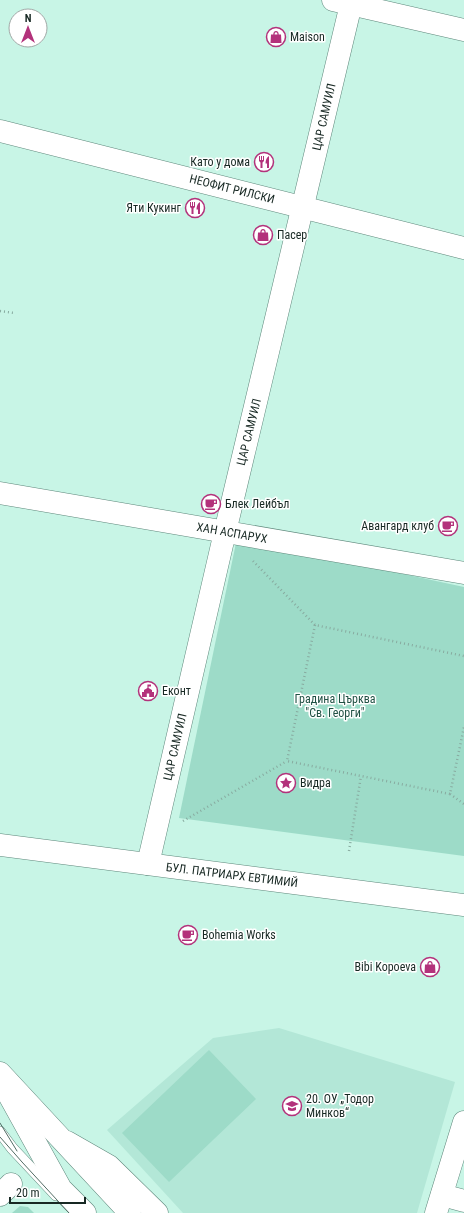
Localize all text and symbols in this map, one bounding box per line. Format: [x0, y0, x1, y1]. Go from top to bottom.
north arrow [8, 8, 48, 48]
text: N [25, 12, 32, 25]
shop icon: Maison [265, 26, 287, 48]
place label: Maison [290, 30, 325, 44]
street label: ЦАР САМУИЛ [309, 82, 339, 152]
restaurant icon: Като у дома [253, 151, 275, 173]
place label: Като у дома [190, 155, 250, 169]
street label: НЕОФИТ РИЛСКИ [188, 172, 276, 206]
restaurant icon: Яти Кукинг [184, 197, 206, 219]
place label: Яти Кукинг [126, 201, 182, 215]
shop icon: Пасер [252, 224, 274, 246]
place label: Пасер [277, 228, 307, 242]
street label: ЦАР САМУИЛ [234, 397, 264, 467]
cafe icon: Блек Лейбъл [200, 493, 222, 515]
place label: Блек Лейбъл [225, 497, 289, 511]
cafe icon: Авангард клуб [437, 515, 459, 537]
place label: Авангард клуб [361, 519, 434, 533]
street label: ХАН АСПАРУХ [196, 520, 269, 546]
public building icon: Еконт [137, 680, 159, 702]
place label: Еконт [162, 684, 191, 698]
park label: Градина Църква "Св. Георги" [294, 692, 376, 720]
street label: ЦАР САМУИЛ [160, 712, 190, 782]
place icon: Видра [275, 772, 297, 794]
place label: Видра [300, 776, 331, 790]
street label: БУЛ. ПАТРИАРХ ЕВТИМИЙ [165, 859, 299, 890]
cafe icon: Bohemia Works [177, 924, 199, 946]
place label: Bohemia Works [202, 928, 276, 942]
shop icon: Bibi Kopoeva [419, 956, 441, 978]
place label: Bibi Kopoeva [355, 960, 416, 974]
place label: 20. ОУ „Тодор Минков“ [306, 1092, 374, 1120]
school or university icon: 20. ОУ „Тодор Минков“ [281, 1095, 303, 1117]
scale bar [10, 1179, 85, 1205]
text: 20 m [16, 1186, 40, 1200]

